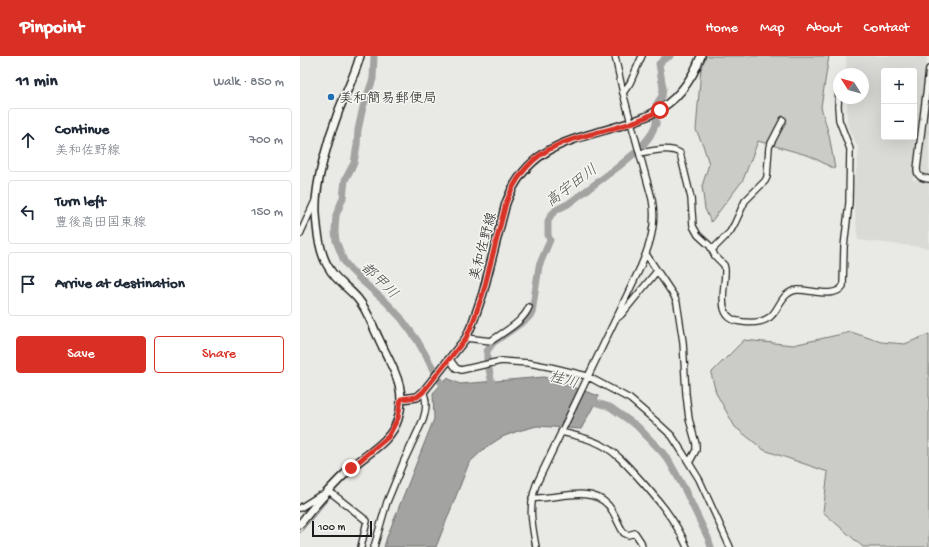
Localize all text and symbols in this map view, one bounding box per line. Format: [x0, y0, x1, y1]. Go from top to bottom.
text: Pinpoint [20, 17, 84, 40]
text: Home [706, 20, 738, 37]
text: Map [760, 20, 784, 37]
text: About [806, 20, 842, 37]
text: Contact [864, 20, 909, 37]
north arrow [833, 68, 869, 104]
map controls [881, 68, 917, 140]
button: + [881, 68, 917, 104]
text: 11 min [16, 72, 58, 92]
text: Walk · 850 m [213, 75, 284, 90]
place label: 美和簡易郵便局 [339, 91, 437, 108]
marker: 美和簡易郵便局 [326, 92, 336, 102]
route start [651, 101, 669, 119]
button: − [881, 104, 917, 140]
text: Continue [55, 121, 109, 139]
icon: ahead [17, 129, 39, 151]
text: 700 m [249, 133, 283, 148]
text: 美和佐野線 [55, 144, 120, 159]
water label: 高宇田川 [542, 161, 602, 212]
text: Turn left [55, 193, 106, 211]
icon: left [17, 201, 39, 223]
text: 150 m [251, 205, 283, 220]
street label: 美和佐野線 [467, 211, 502, 283]
text: 豊後高田国東線 [55, 216, 146, 231]
water label: 都甲川 [356, 259, 401, 304]
icon: arrive [17, 273, 39, 295]
text: Arrive at destination [55, 275, 185, 293]
button: Save [16, 336, 146, 373]
button: Share [154, 336, 284, 373]
water label: 桂川 [547, 368, 580, 394]
route end [342, 459, 360, 477]
scale bar [312, 519, 372, 538]
text: 100 m [318, 522, 345, 534]

